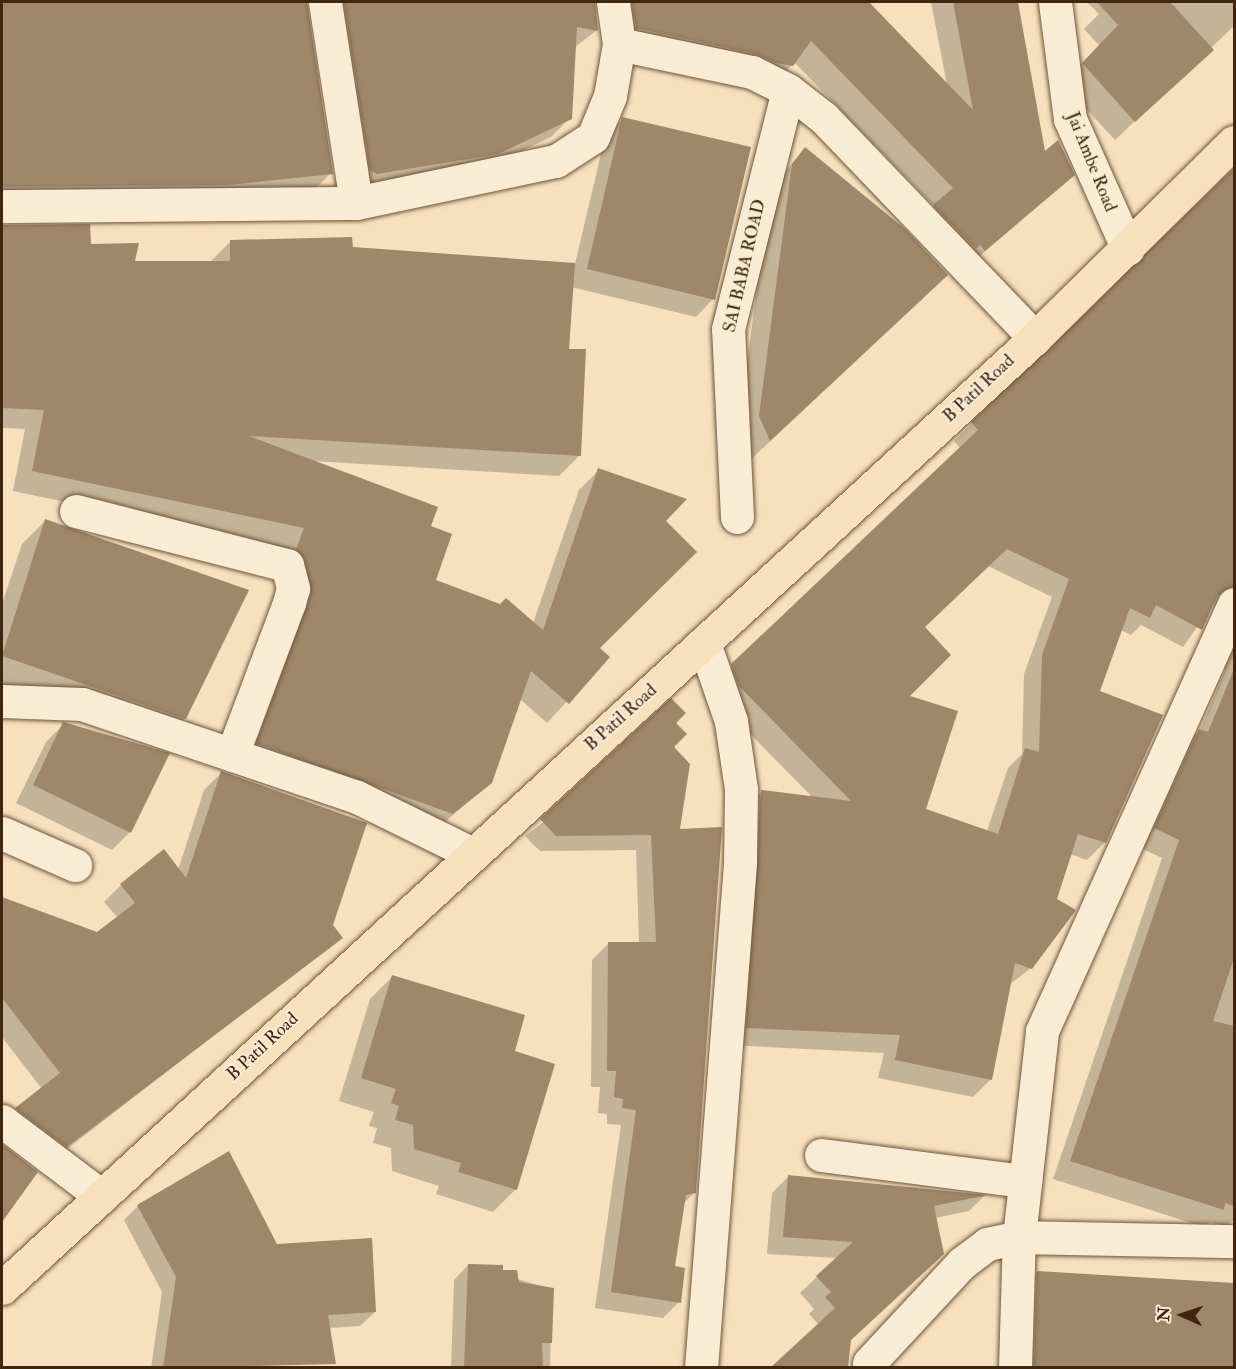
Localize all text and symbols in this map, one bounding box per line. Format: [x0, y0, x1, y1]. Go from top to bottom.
street label: Jai Ambe Road [1061, 109, 1121, 215]
street label: SAI BABA ROAD [719, 197, 771, 335]
street label: B Patil Road [939, 351, 1019, 427]
street label: B Patil Road [580, 680, 662, 756]
street label: B Patil Road [223, 1009, 303, 1085]
north arrow [1152, 1285, 1212, 1345]
text: N [1154, 1306, 1174, 1322]

